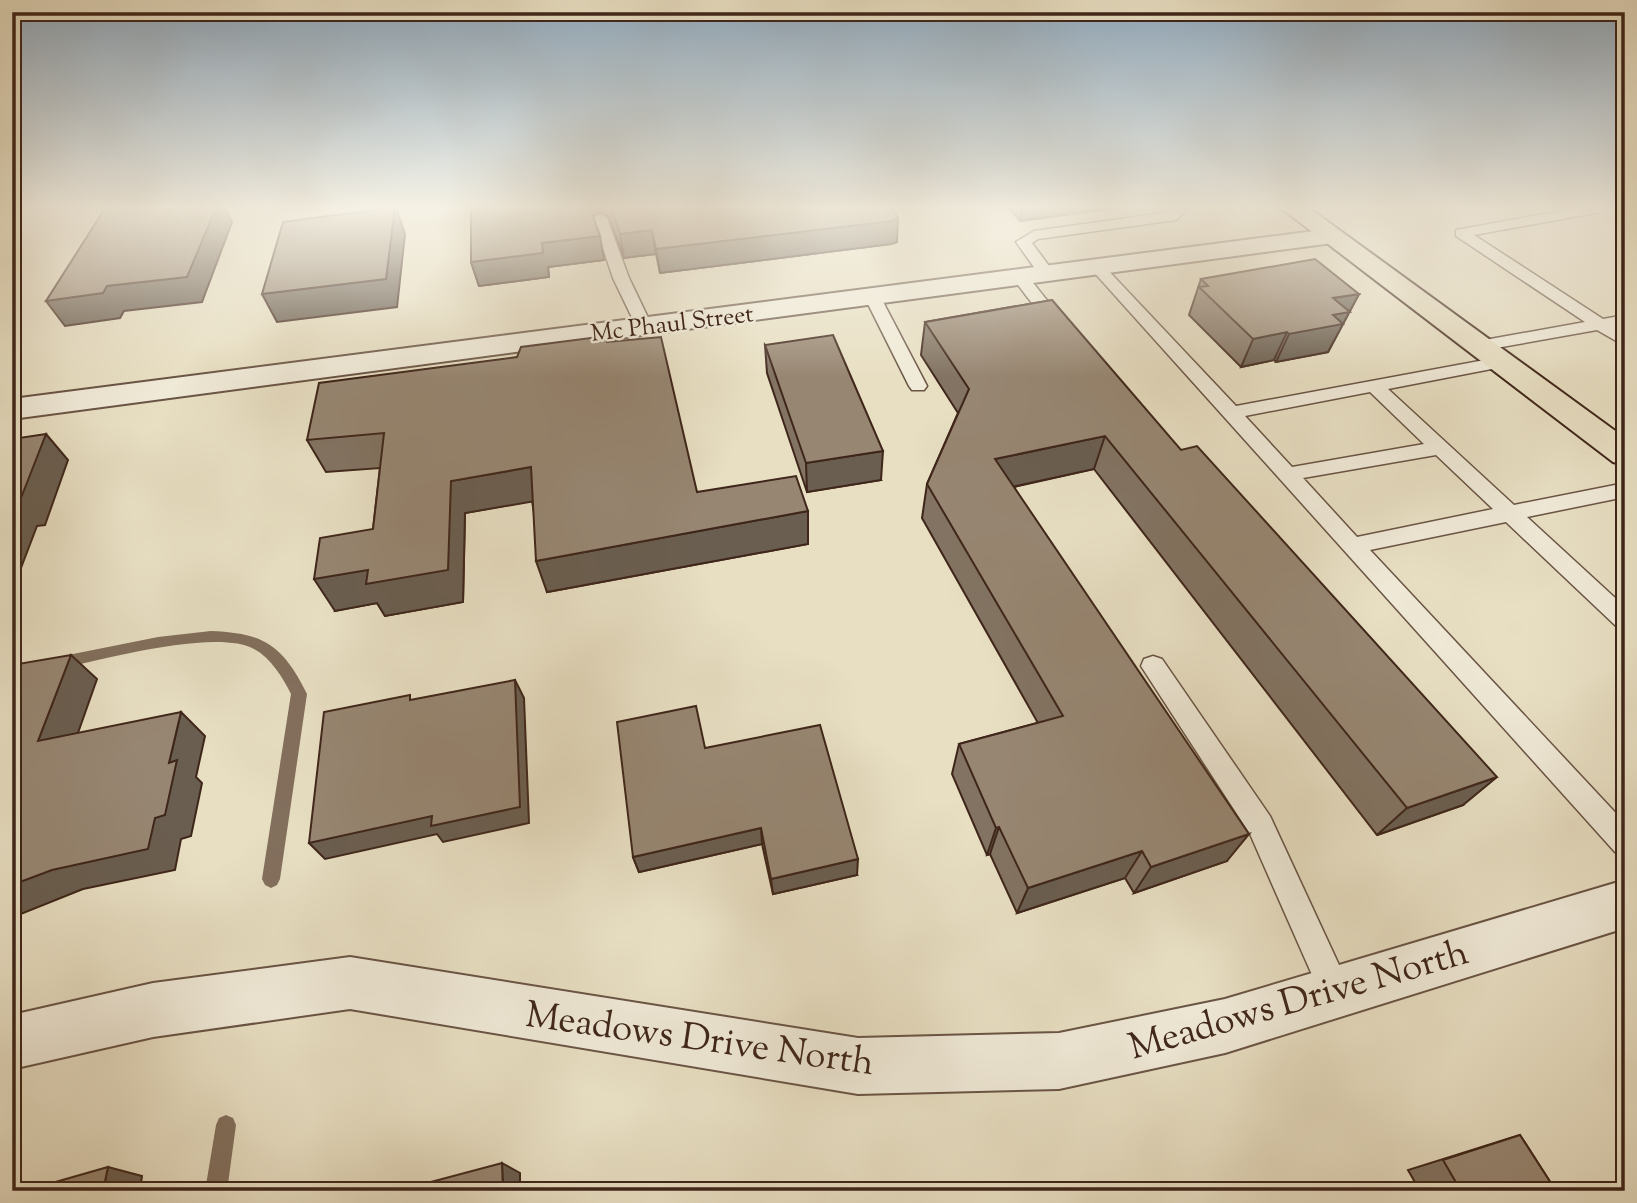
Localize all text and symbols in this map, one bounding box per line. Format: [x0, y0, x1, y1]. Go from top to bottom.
street label: Mc Phaul Street [589, 298, 756, 352]
street label: Meadows Drive North [1123, 927, 1475, 1076]
street label: Meadows Drive North [522, 990, 877, 1092]

